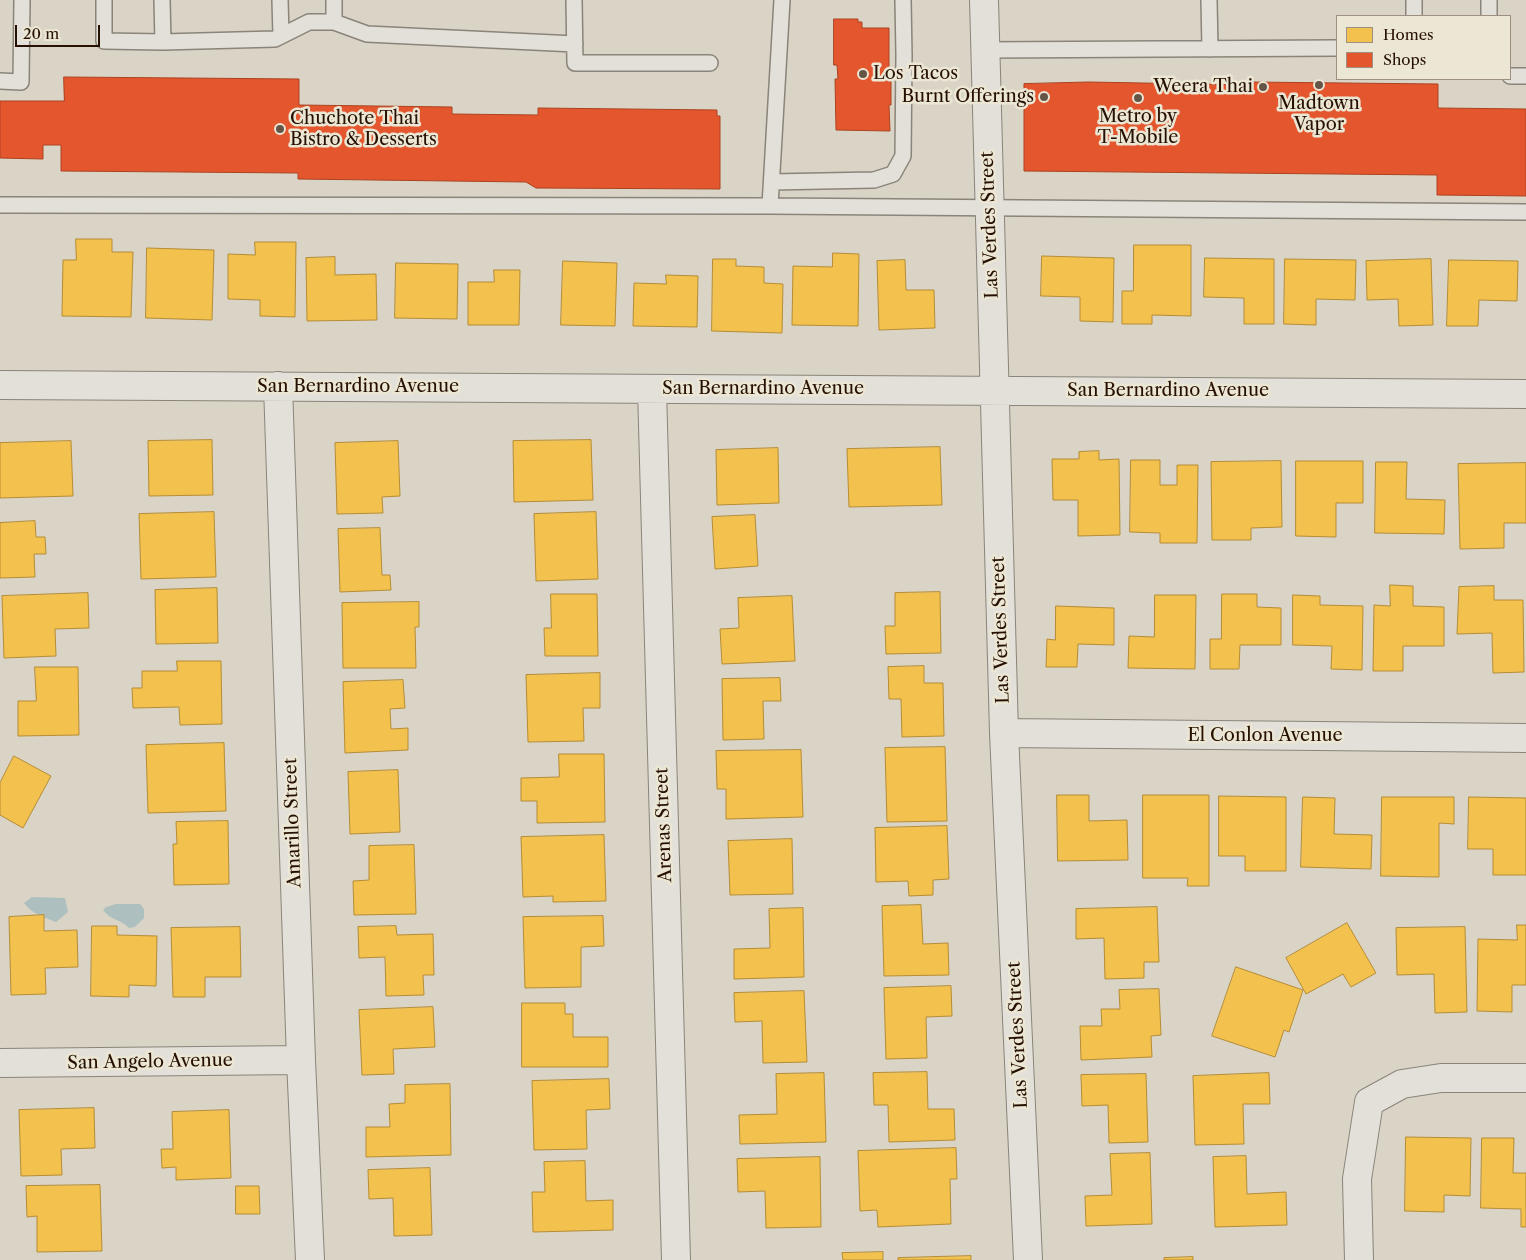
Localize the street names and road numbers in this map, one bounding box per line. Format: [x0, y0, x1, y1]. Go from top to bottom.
street label: Las Verdes Street [977, 151, 1003, 299]
street label: San Bernardino Avenue [257, 376, 459, 398]
street label: San Bernardino Avenue [662, 378, 864, 400]
street label: San Bernardino Avenue [1067, 380, 1269, 402]
street label: Las Verdes Street [988, 556, 1014, 704]
street label: El Conlon Avenue [1187, 725, 1343, 747]
street label: Amarillo Street [280, 758, 306, 888]
street label: Arenas Street [651, 767, 677, 883]
street label: Las Verdes Street [1003, 961, 1033, 1109]
street label: San Angelo Avenue [67, 1050, 233, 1074]

